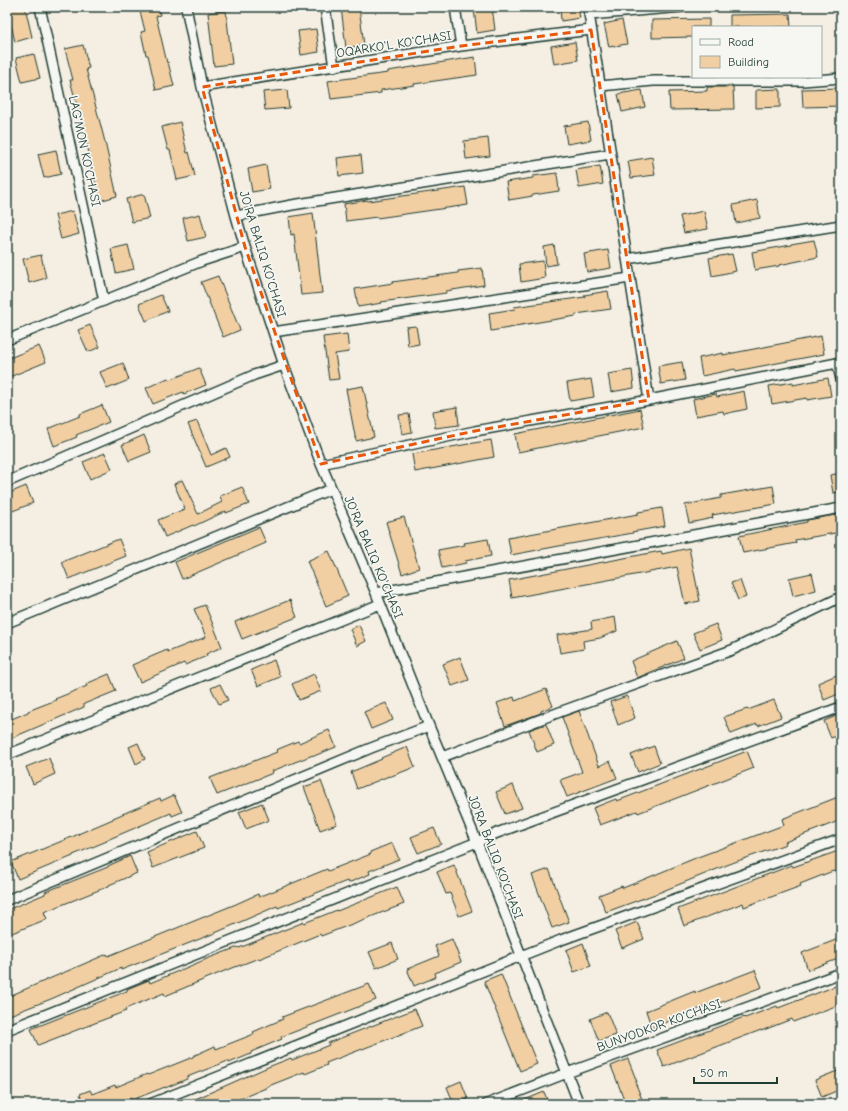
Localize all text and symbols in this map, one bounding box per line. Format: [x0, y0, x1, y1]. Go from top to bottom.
legend [692, 26, 822, 78]
street label: OQARKO'L KO'CHASI [335, 28, 453, 60]
text: Road [728, 35, 754, 49]
text: Building [728, 55, 769, 69]
street label: LAG'MON KO'CHASI [66, 94, 104, 208]
street label: JO'RA BALIQ KO'CHASI [237, 189, 289, 319]
street label: JO'RA BALIQ KO'CHASI [341, 493, 407, 621]
street label: JO'RA BALIQ KO'CHASI [465, 793, 527, 921]
street label: BUNYODKOR KO'CHASI [595, 995, 723, 1055]
scale bar [694, 1059, 777, 1085]
text: 50 m [700, 1066, 728, 1080]

